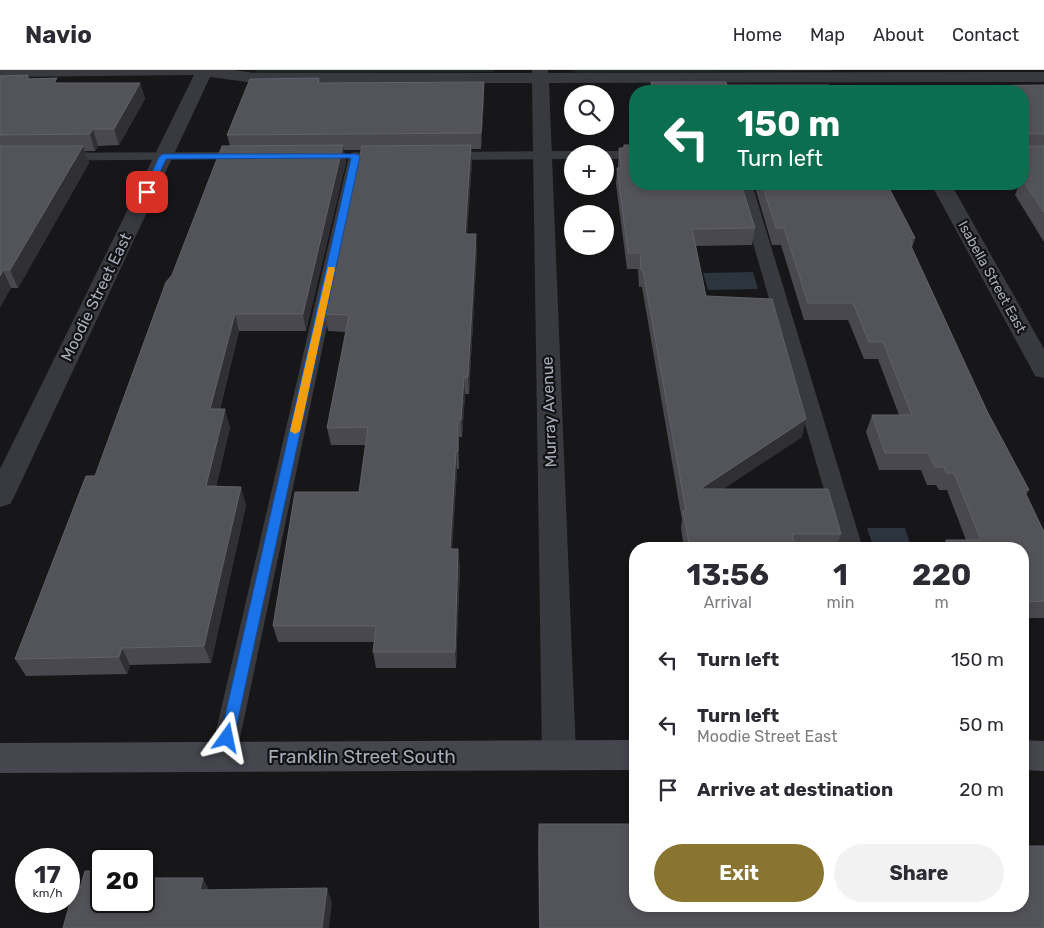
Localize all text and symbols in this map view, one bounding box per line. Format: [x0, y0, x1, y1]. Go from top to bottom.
text: Navio [25, 21, 92, 49]
text: Home [733, 24, 782, 46]
text: Map [810, 24, 845, 46]
text: About [873, 24, 924, 46]
text: Contact [952, 24, 1019, 46]
map controls [564, 85, 614, 255]
button: search [564, 85, 614, 135]
text: 150 m [737, 103, 840, 145]
icon: left [654, 105, 719, 170]
button: + [564, 145, 614, 195]
text: Turn left [737, 145, 823, 172]
pin [126, 171, 168, 213]
icon: arrive [133, 178, 161, 206]
button: − [564, 205, 614, 255]
street label: Isabella Street East [954, 218, 1030, 336]
street label: Moodie Street East [57, 230, 135, 364]
street label: Murray Avenue [538, 356, 560, 468]
text: 13:56 [687, 557, 769, 593]
text: 1 [833, 557, 848, 593]
text: 220 [912, 557, 971, 593]
text: Arrival [704, 593, 752, 612]
text: min [827, 593, 854, 612]
text: m [935, 593, 949, 612]
icon: left [654, 646, 682, 674]
text: Turn left [697, 648, 779, 671]
text: 150 m [951, 648, 1004, 671]
text: Turn left [697, 704, 779, 727]
position arrow [200, 711, 252, 763]
icon: left [654, 711, 682, 739]
text: 50 m [959, 713, 1004, 736]
text: Moodie Street East [697, 727, 837, 746]
street label: Franklin Street South [268, 745, 456, 768]
icon: arrive [654, 776, 682, 804]
text: Arrive at destination [697, 778, 893, 801]
text: 20 m [959, 778, 1004, 801]
button: Exit [654, 844, 824, 902]
button: Share [834, 844, 1004, 902]
speed limit sign: 20 [90, 848, 155, 913]
text: 17 [34, 860, 61, 889]
text: km/h [33, 886, 62, 900]

